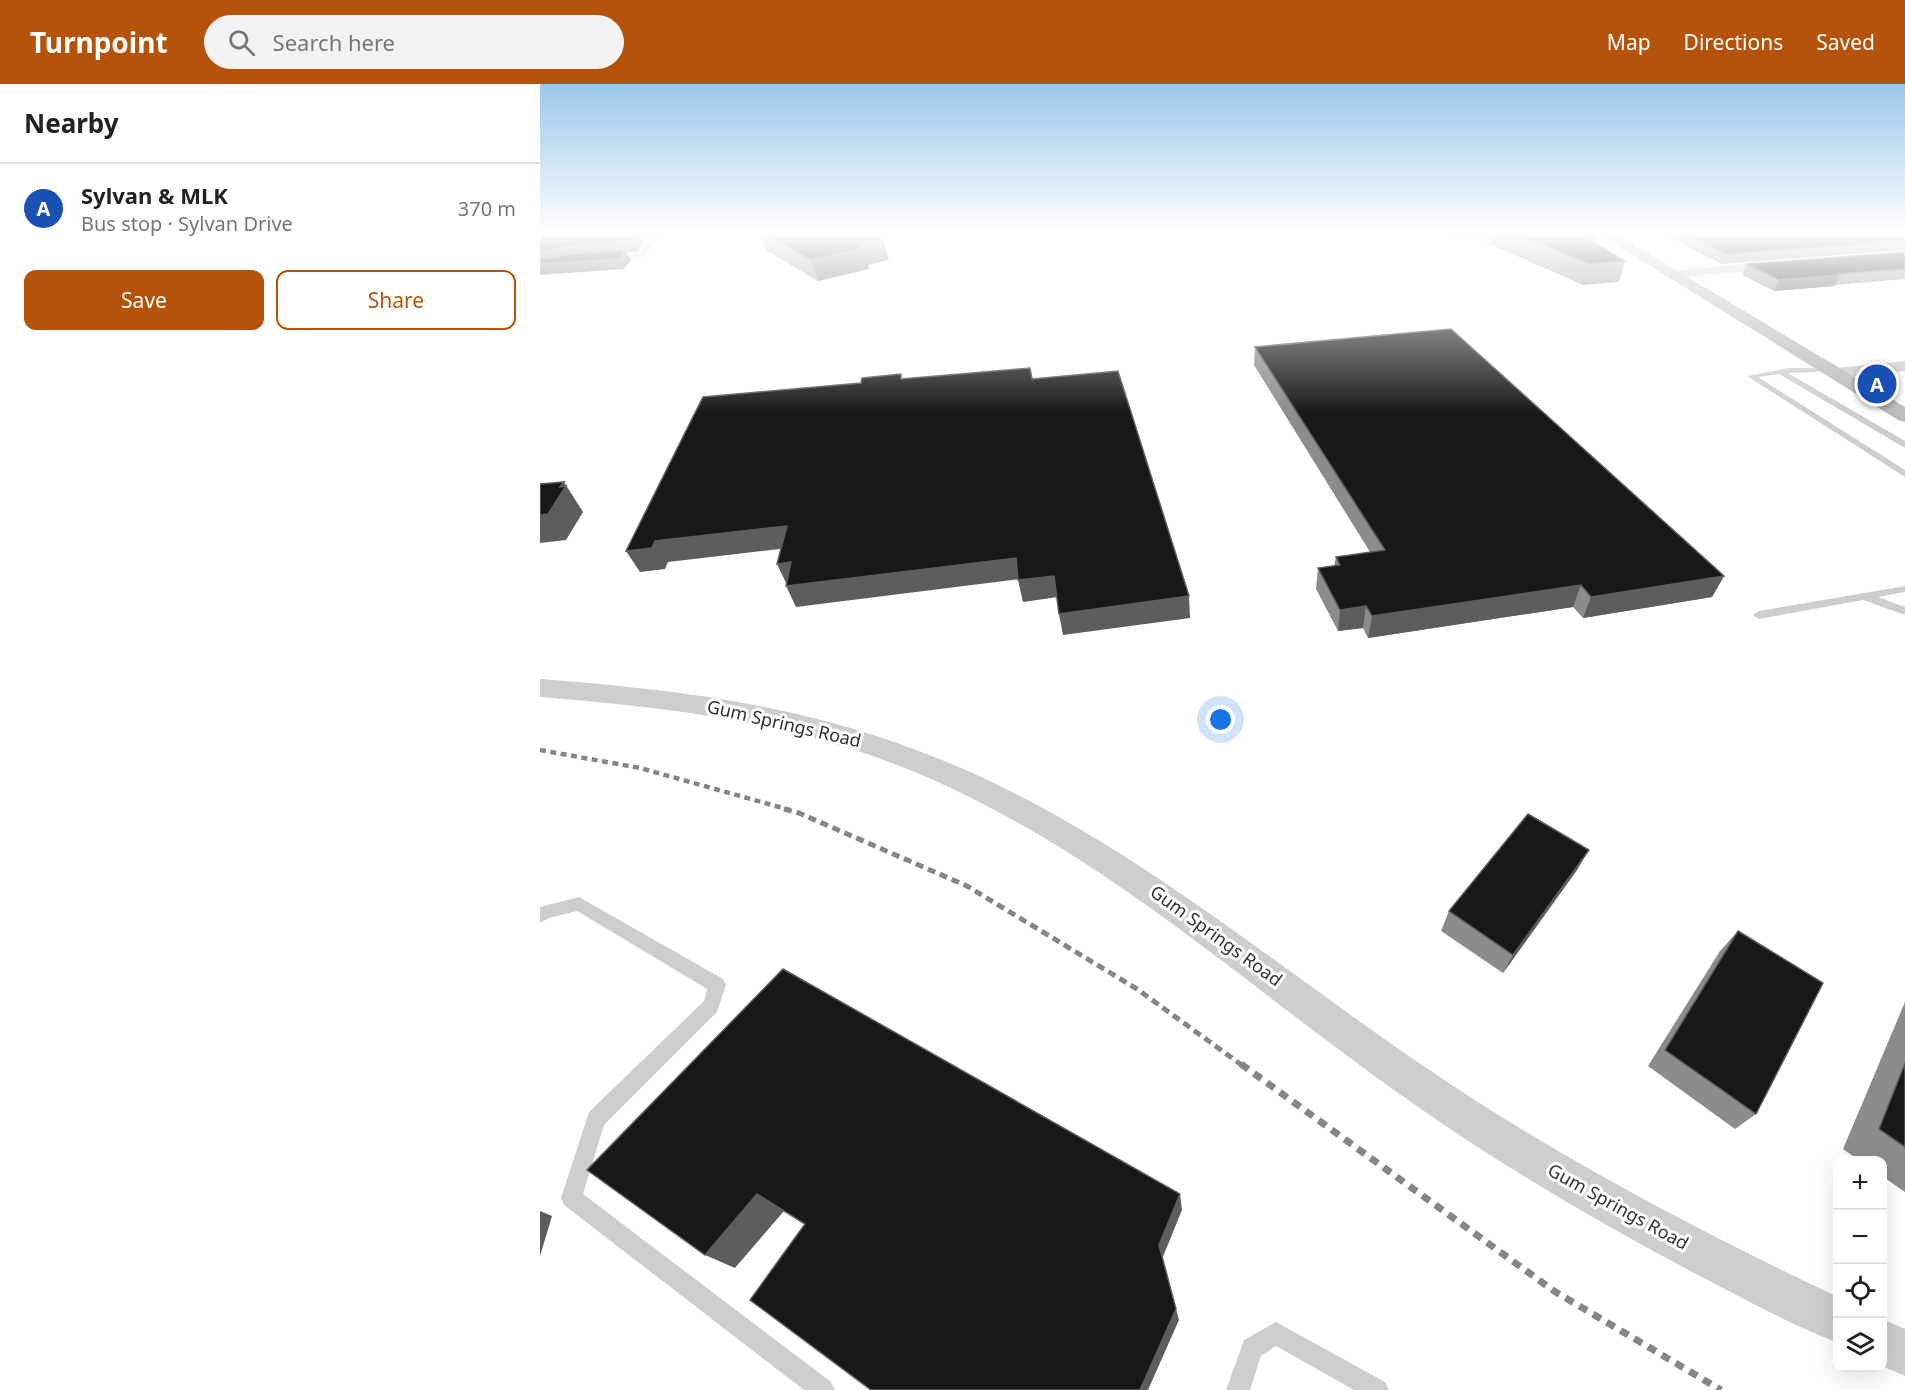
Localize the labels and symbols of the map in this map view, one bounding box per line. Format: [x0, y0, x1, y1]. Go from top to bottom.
pin: A [1858, 362, 1896, 406]
street label: Gum Springs Road [705, 694, 864, 752]
your location [1206, 705, 1235, 734]
street label: Gum Springs Road [1146, 879, 1287, 991]
street label: Gum Springs Road [1544, 1157, 1693, 1255]

